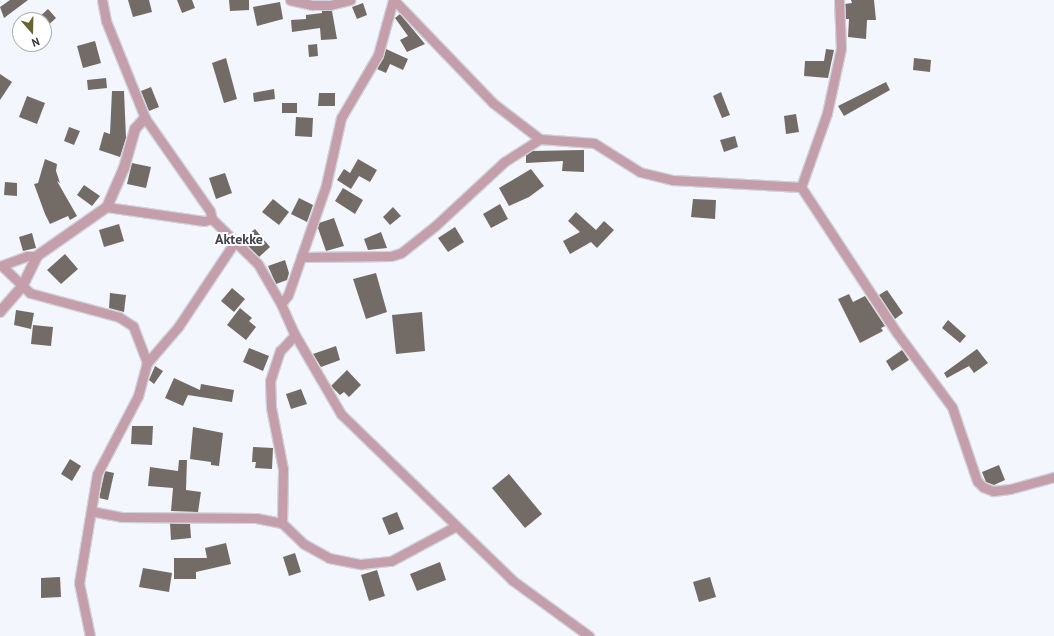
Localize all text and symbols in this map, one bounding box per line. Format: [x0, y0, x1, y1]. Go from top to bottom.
north arrow [12, 12, 52, 52]
text: N [30, 35, 42, 50]
district label: Aktekke [215, 231, 263, 247]

